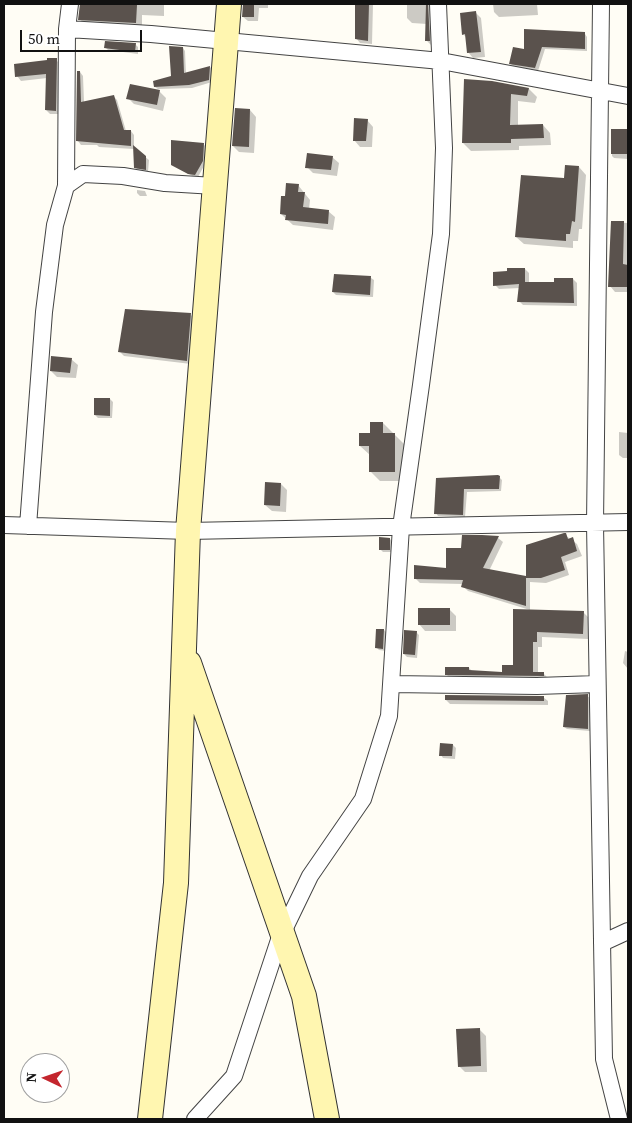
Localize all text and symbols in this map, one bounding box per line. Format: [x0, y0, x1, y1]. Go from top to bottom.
scale bar [22, 20, 145, 52]
text: 50 m [28, 28, 60, 49]
north arrow [20, 1053, 70, 1103]
text: N [21, 1072, 41, 1083]

